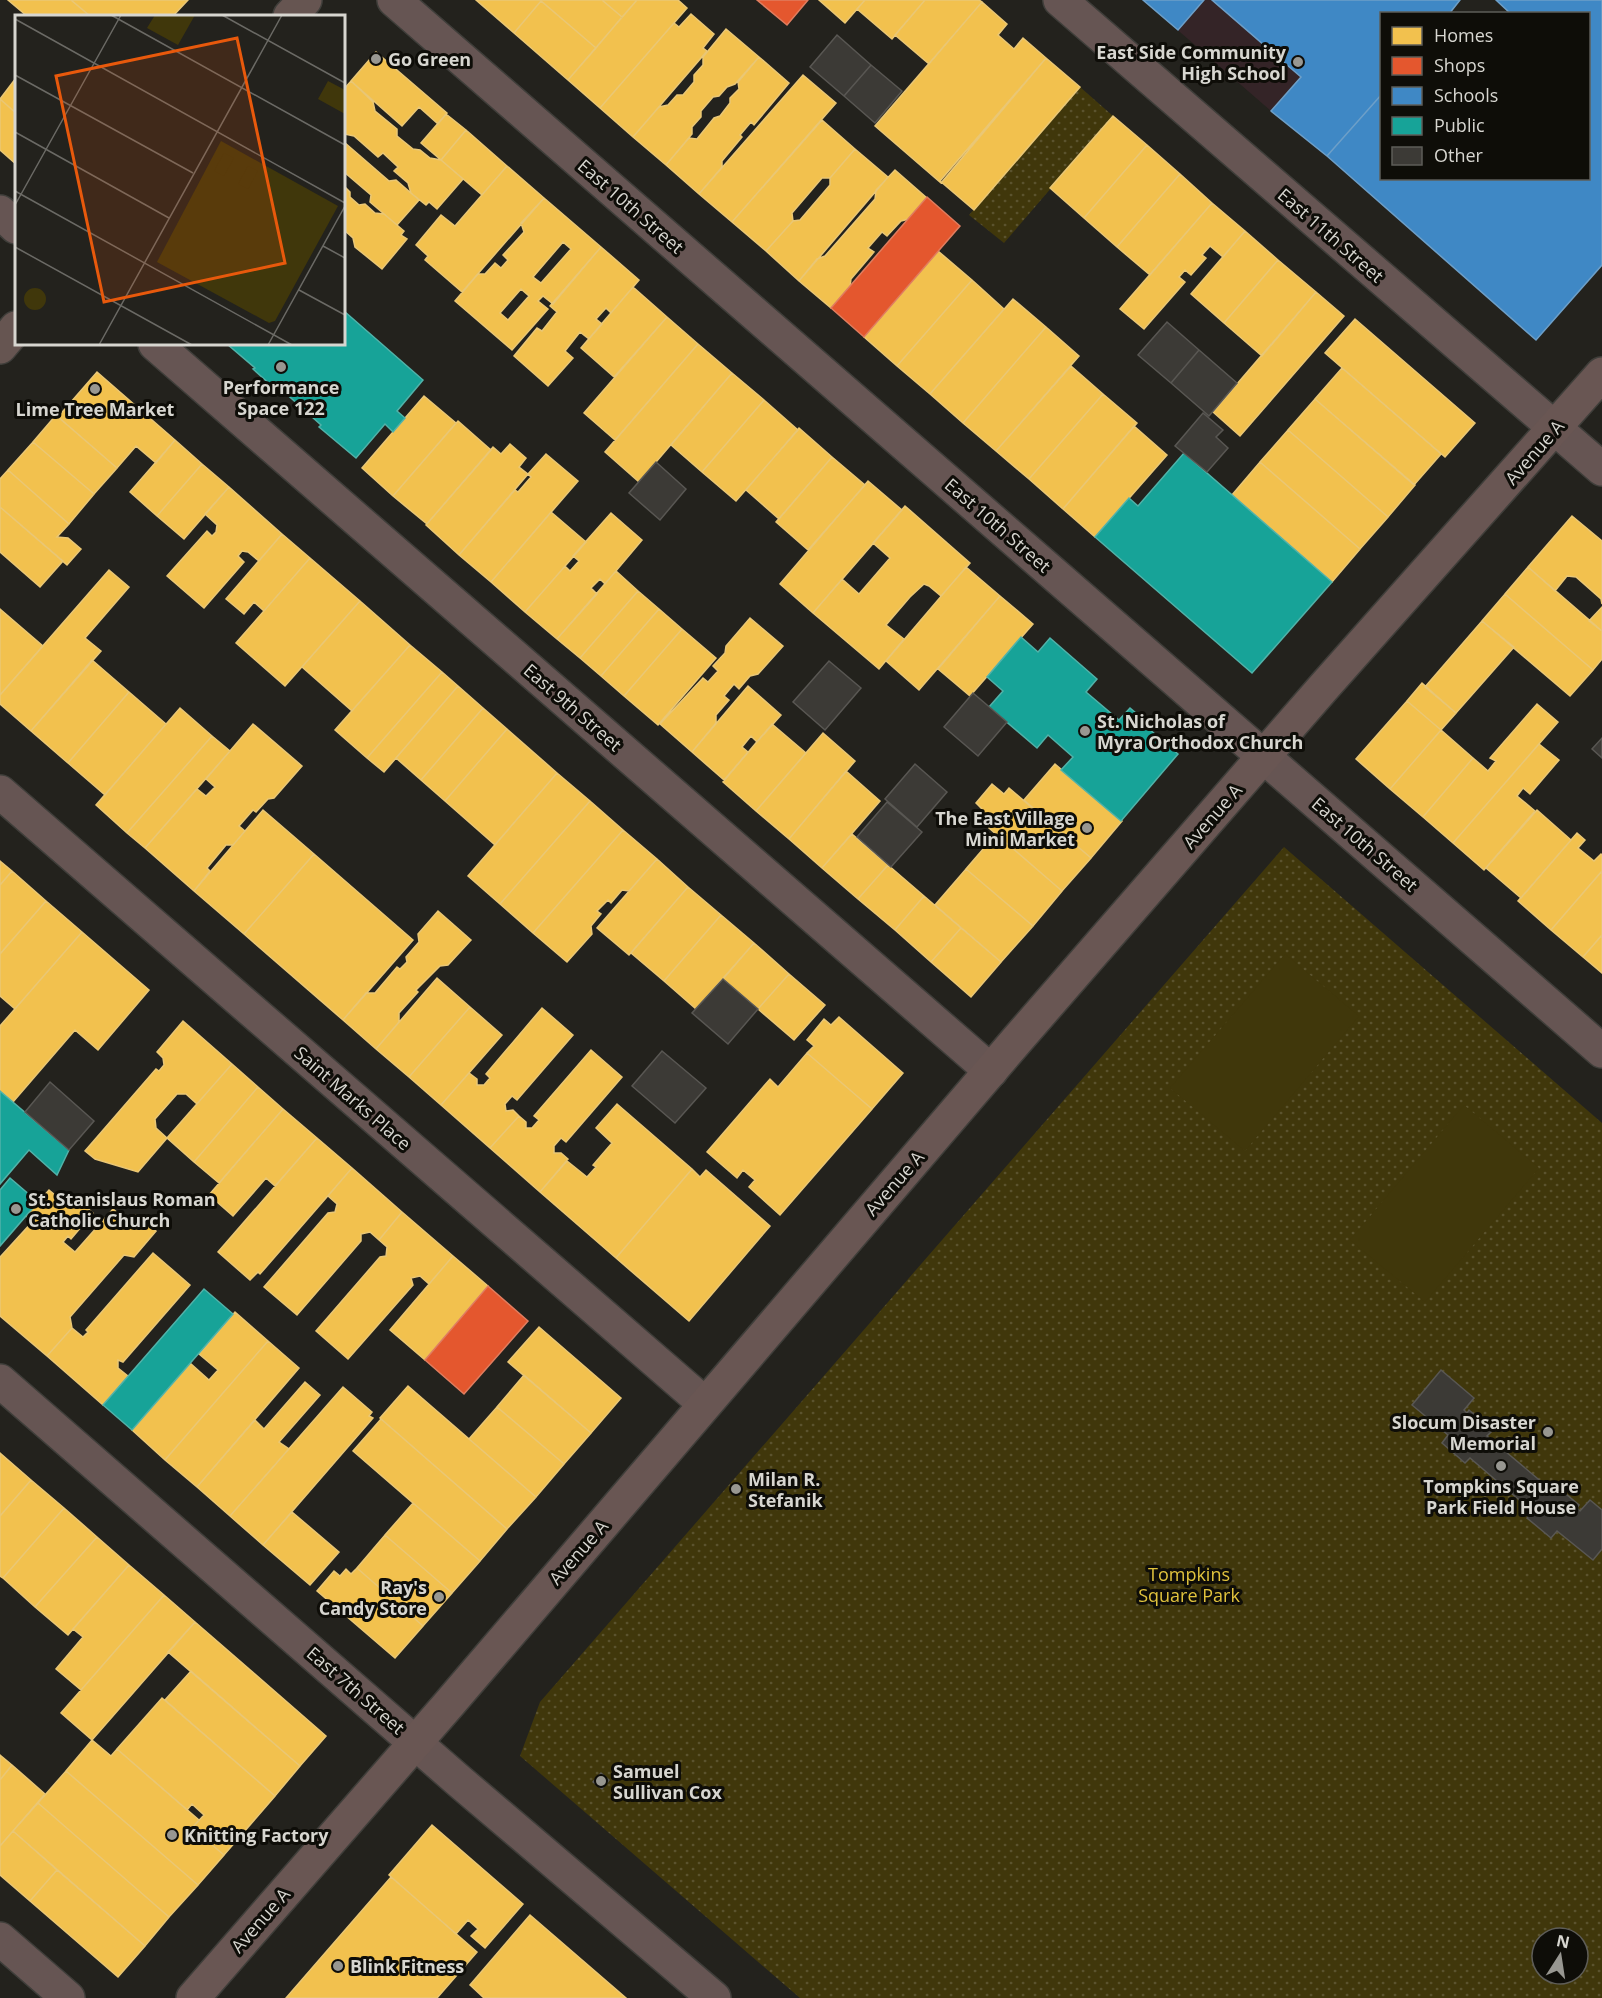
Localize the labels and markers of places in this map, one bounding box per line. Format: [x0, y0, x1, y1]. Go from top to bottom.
place label: East Side Community High School [1096, 40, 1287, 85]
place label: Go Green [388, 47, 471, 71]
marker: Go Green [369, 52, 383, 66]
marker: East Side Community High School [1291, 55, 1305, 69]
marker: Performance Space 122 [274, 360, 288, 374]
place label: Performance Space 122 [223, 375, 339, 420]
marker: Lime Tree Market [88, 382, 102, 396]
place label: Lime Tree Market [16, 397, 175, 421]
place label: St. Nicholas of Myra Orthodox Church [1097, 709, 1303, 754]
marker: St. Nicholas of Myra Orthodox Church [1078, 724, 1092, 738]
place label: The East Village Mini Market [935, 806, 1075, 851]
marker: The East Village Mini Market [1080, 821, 1094, 835]
place label: St. Stanislaus Roman Catholic Church [28, 1187, 216, 1232]
marker: St. Stanislaus Roman Catholic Church [9, 1202, 23, 1216]
place label: Slocum Disaster Memorial [1392, 1410, 1536, 1455]
marker: Slocum Disaster Memorial [1541, 1425, 1555, 1439]
marker: Tompkins Square Park Field House [1494, 1459, 1508, 1473]
place label: Milan R. Stefanik [748, 1467, 824, 1512]
place label: Tompkins Square Park Field House [1423, 1474, 1579, 1519]
marker: Milan R. Stefanik [729, 1482, 743, 1496]
place label: Ray's Candy Store [319, 1575, 427, 1620]
marker: Ray's Candy Store [432, 1590, 446, 1604]
place label: Samuel Sullivan Cox [613, 1759, 722, 1804]
marker: Samuel Sullivan Cox [594, 1774, 608, 1788]
place label: Knitting Factory [184, 1823, 329, 1847]
marker: Knitting Factory [165, 1828, 179, 1842]
place label: Blink Fitness [350, 1954, 464, 1978]
marker: Blink Fitness [331, 1959, 345, 1973]

